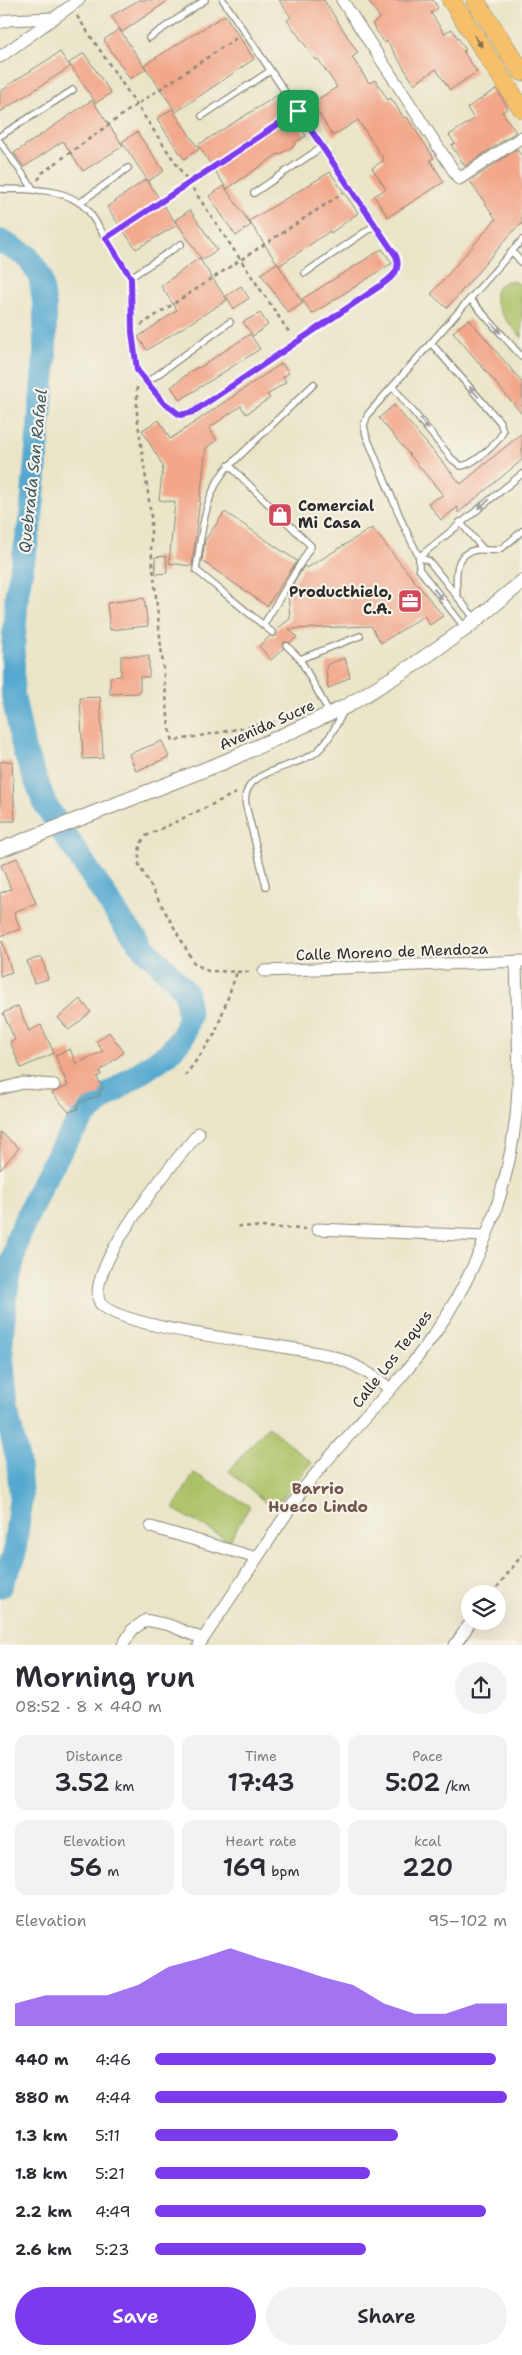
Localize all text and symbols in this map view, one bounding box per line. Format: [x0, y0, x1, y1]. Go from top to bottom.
one-way arrow [473, 34, 482, 48]
pin [277, 90, 319, 132]
icon: arrive [284, 97, 312, 125]
one-way arrow [490, 322, 501, 334]
one-way arrow [468, 385, 479, 398]
water label: Quebrada San Rafael [14, 388, 52, 554]
one-way arrow [418, 417, 429, 430]
place label: Comercial Mi Casa [298, 496, 374, 533]
one-way arrow [478, 499, 491, 510]
shop icon: Comercial Mi Casa [267, 502, 293, 528]
place label: Producthielo, C.A. [289, 582, 392, 619]
one-way arrow [433, 587, 444, 600]
office icon: Producthielo, C.A. [397, 588, 423, 614]
street label: Avenida Sucre [216, 695, 318, 755]
street label: Calle Moreno de Mendoza [295, 939, 489, 965]
street label: Calle Los Teques [347, 1306, 437, 1412]
district label: Barrio Hueco Lindo [268, 1478, 368, 1517]
map controls [461, 1585, 506, 1630]
button: layers [461, 1585, 506, 1630]
text: Morning run [15, 1658, 195, 1696]
button: share [455, 1662, 507, 1714]
text: 08:52 · 8 × 440 m [15, 1696, 162, 1717]
text: Distance [66, 1747, 123, 1765]
text: Time [245, 1747, 277, 1765]
text: Pace [412, 1747, 443, 1765]
text: 3.52 [54, 1765, 110, 1799]
text: 17:43 [227, 1765, 295, 1799]
text: 5:02 [385, 1765, 441, 1799]
text: km [110, 1777, 134, 1795]
text: /km [441, 1777, 470, 1795]
text: Elevation [63, 1832, 126, 1850]
text: Heart rate [225, 1832, 297, 1850]
text: kcal [414, 1832, 441, 1850]
text: 56 [69, 1850, 102, 1884]
text: 169 [222, 1850, 267, 1884]
text: 220 [402, 1850, 453, 1884]
text: m [102, 1862, 119, 1880]
text: bpm [267, 1862, 300, 1880]
text: Elevation [15, 1910, 87, 1931]
text: 95–102 m [428, 1910, 507, 1931]
text: 440 m [15, 2049, 69, 2070]
text: 4:46 [95, 2049, 131, 2070]
text: 880 m [15, 2087, 69, 2108]
text: 4:44 [95, 2087, 131, 2108]
text: 1.3 km [15, 2125, 68, 2146]
text: 5:11 [95, 2125, 120, 2146]
text: 1.8 km [15, 2163, 67, 2184]
text: 5:21 [95, 2163, 125, 2184]
text: 2.2 km [15, 2201, 72, 2222]
text: 4:49 [95, 2201, 131, 2222]
text: 2.6 km [15, 2239, 72, 2260]
text: 5:23 [95, 2239, 129, 2260]
button: Save [15, 2287, 256, 2345]
button: Share [266, 2287, 507, 2345]

